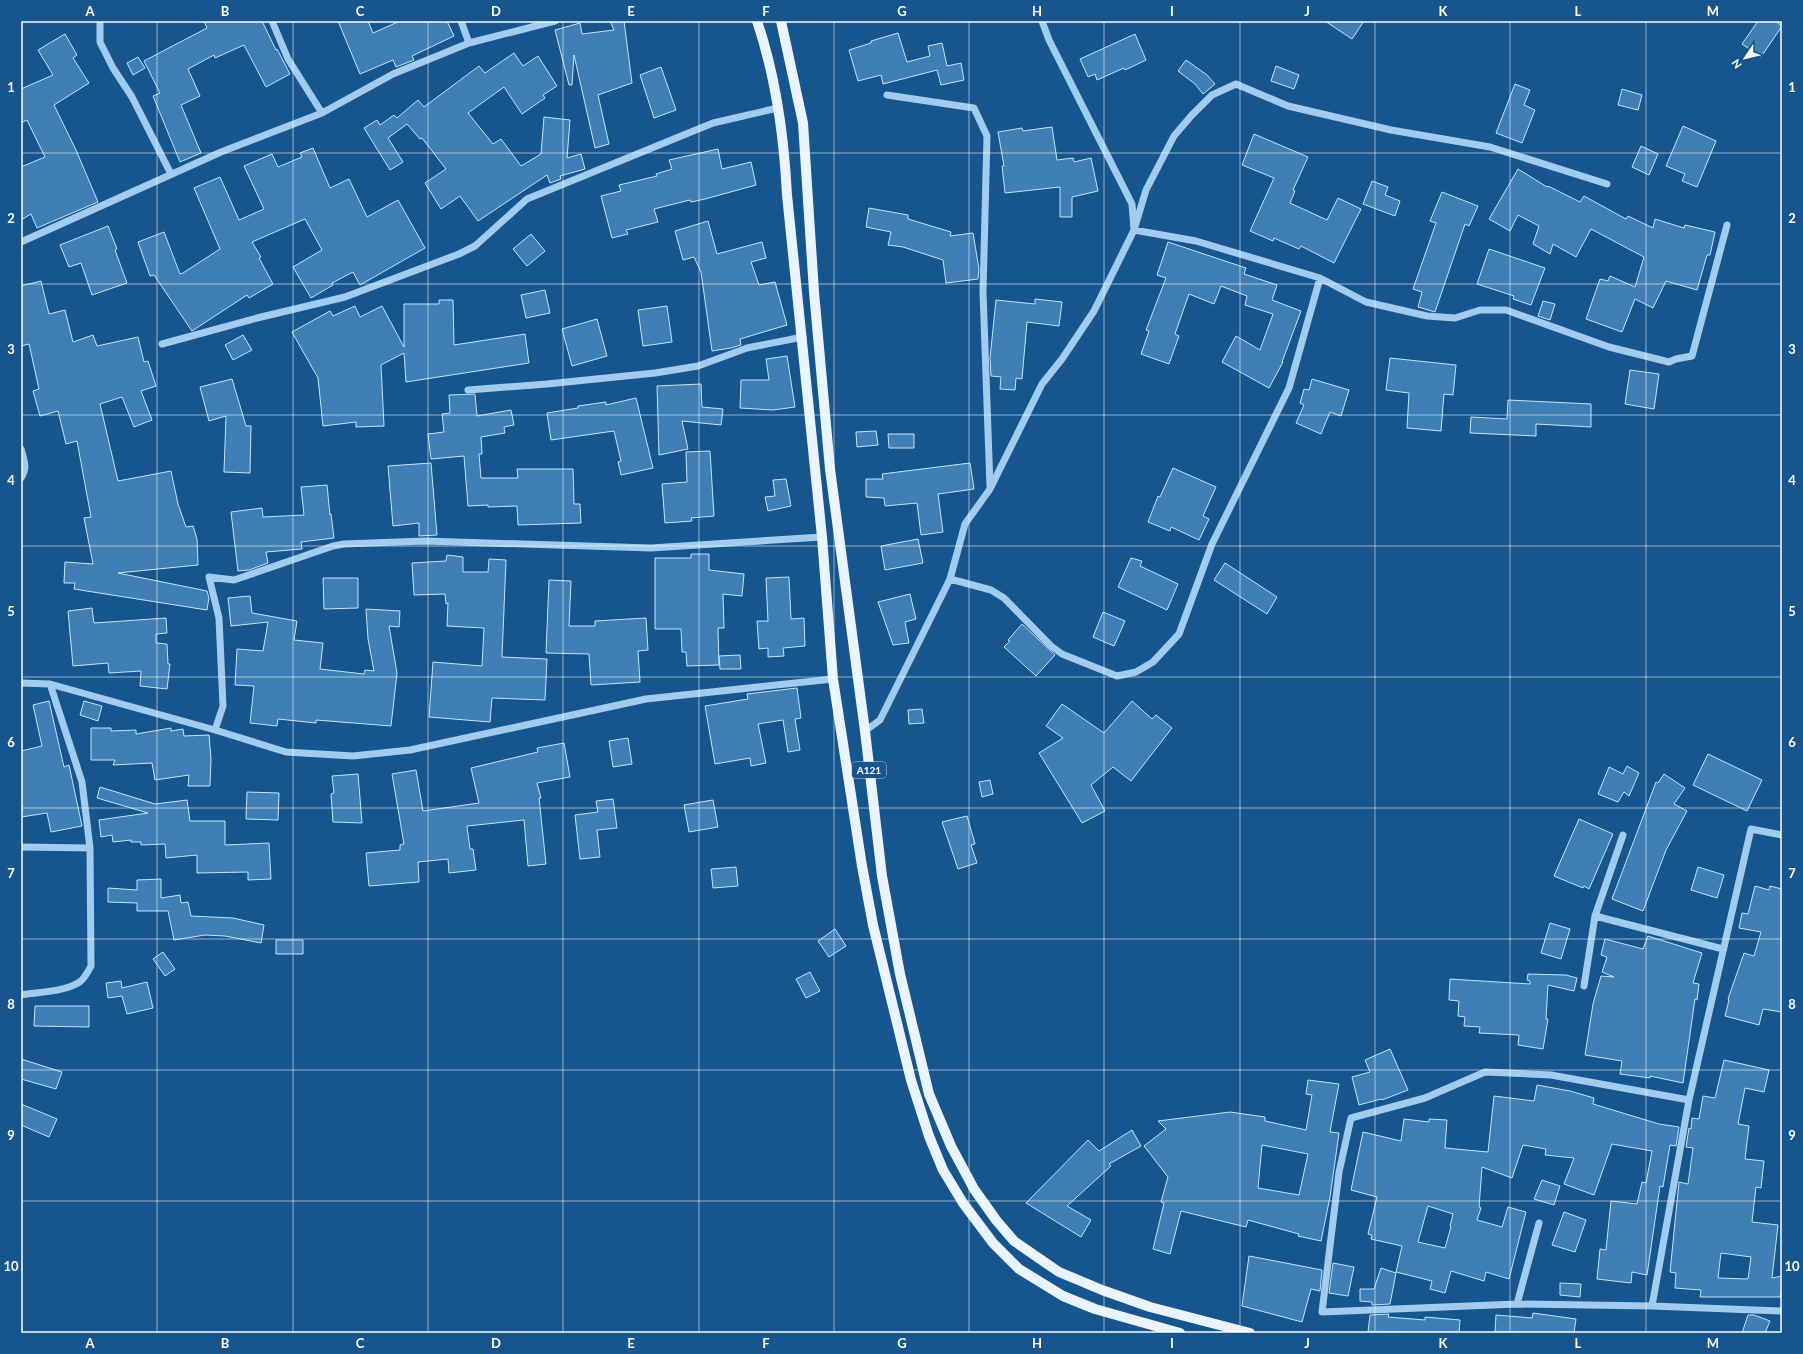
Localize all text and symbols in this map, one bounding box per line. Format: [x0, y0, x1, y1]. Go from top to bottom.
text: A [84, 3, 95, 19]
text: B [221, 3, 230, 19]
text: C [356, 3, 365, 19]
text: D [491, 3, 501, 19]
text: E [627, 3, 635, 19]
text: F [762, 3, 770, 19]
text: G [897, 3, 907, 19]
text: H [1032, 3, 1042, 19]
text: I [1170, 3, 1174, 19]
text: J [1304, 3, 1310, 19]
text: K [1439, 3, 1449, 19]
text: L [1575, 3, 1582, 19]
text: M [1707, 3, 1719, 19]
north arrow [1725, 38, 1765, 78]
text: N [1729, 57, 1744, 71]
text: 1 [7, 79, 15, 95]
text: 1 [1788, 79, 1796, 95]
text: 2 [7, 210, 15, 226]
text: 2 [1788, 210, 1796, 226]
text: 3 [7, 341, 15, 357]
text: 3 [1788, 341, 1796, 357]
text: 4 [7, 472, 15, 488]
text: 4 [1788, 472, 1796, 488]
text: 5 [7, 603, 15, 619]
text: 5 [1788, 603, 1796, 619]
text: 6 [7, 734, 15, 750]
text: 6 [1788, 734, 1796, 750]
road number: A121 [852, 762, 886, 778]
text: 7 [7, 865, 15, 881]
text: 7 [1788, 865, 1796, 881]
text: 8 [7, 996, 15, 1012]
text: 8 [1788, 996, 1796, 1012]
text: 9 [7, 1127, 15, 1143]
text: 9 [1788, 1127, 1796, 1143]
text: 10 [3, 1258, 19, 1274]
text: 10 [1784, 1258, 1800, 1274]
text: A [84, 1335, 95, 1351]
text: B [221, 1335, 230, 1351]
text: C [356, 1335, 365, 1351]
text: D [491, 1335, 501, 1351]
text: E [627, 1335, 635, 1351]
text: F [762, 1335, 770, 1351]
text: G [897, 1335, 907, 1351]
text: H [1032, 1335, 1042, 1351]
text: I [1170, 1335, 1174, 1351]
text: J [1304, 1335, 1310, 1351]
text: K [1439, 1335, 1449, 1351]
text: L [1575, 1335, 1582, 1351]
text: M [1707, 1335, 1719, 1351]

